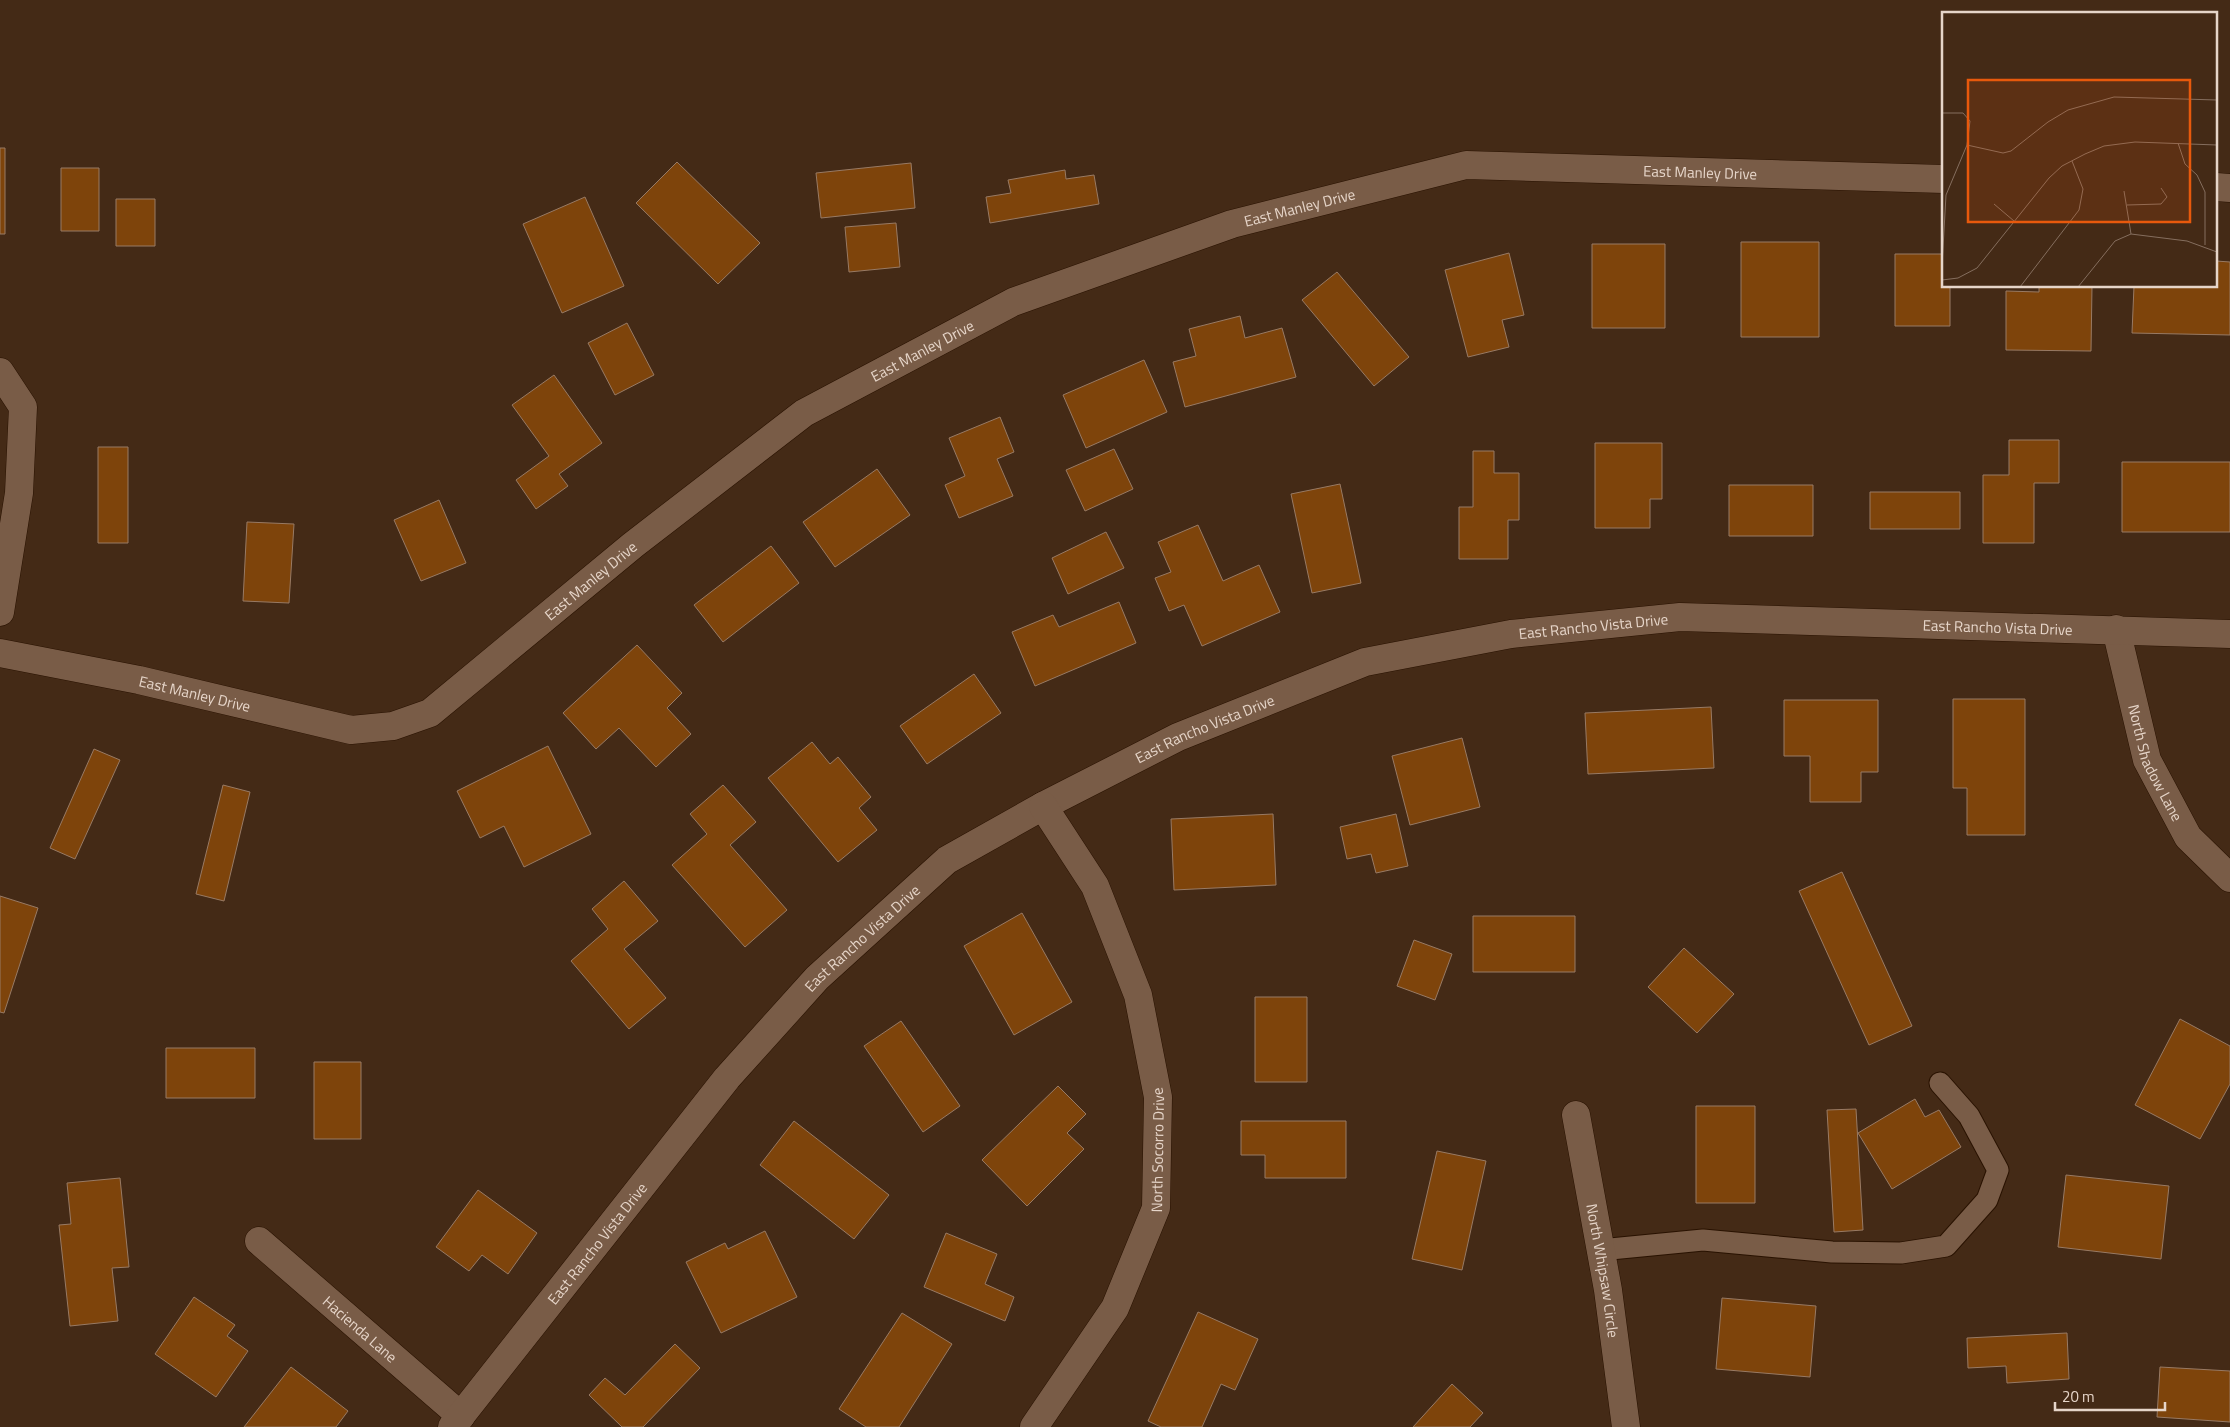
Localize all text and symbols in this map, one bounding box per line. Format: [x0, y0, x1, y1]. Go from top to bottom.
inset map [1942, 12, 2218, 288]
street label: East Manley Drive [1643, 159, 1757, 185]
street label: East Manley Drive [1241, 182, 1357, 232]
street label: East Manley Drive [866, 313, 978, 387]
street label: East Manley Drive [539, 535, 642, 625]
street label: East Rancho Vista Drive [1517, 607, 1669, 645]
street label: East Rancho Vista Drive [1922, 613, 2073, 641]
street label: East Manley Drive [137, 669, 253, 717]
street label: East Rancho Vista Drive [1131, 688, 1278, 769]
street label: North Shadow Lane [2123, 702, 2189, 825]
street label: East Rancho Vista Drive [799, 879, 925, 997]
street label: North Socorro Drive [1144, 1086, 1170, 1213]
street label: East Rancho Vista Drive [541, 1177, 652, 1309]
street label: North Whipsaw Circle [1581, 1202, 1626, 1339]
street label: Hacienda Lane [318, 1290, 403, 1368]
scale bar [2055, 1380, 2165, 1412]
text: 20 m [2062, 1385, 2095, 1408]

